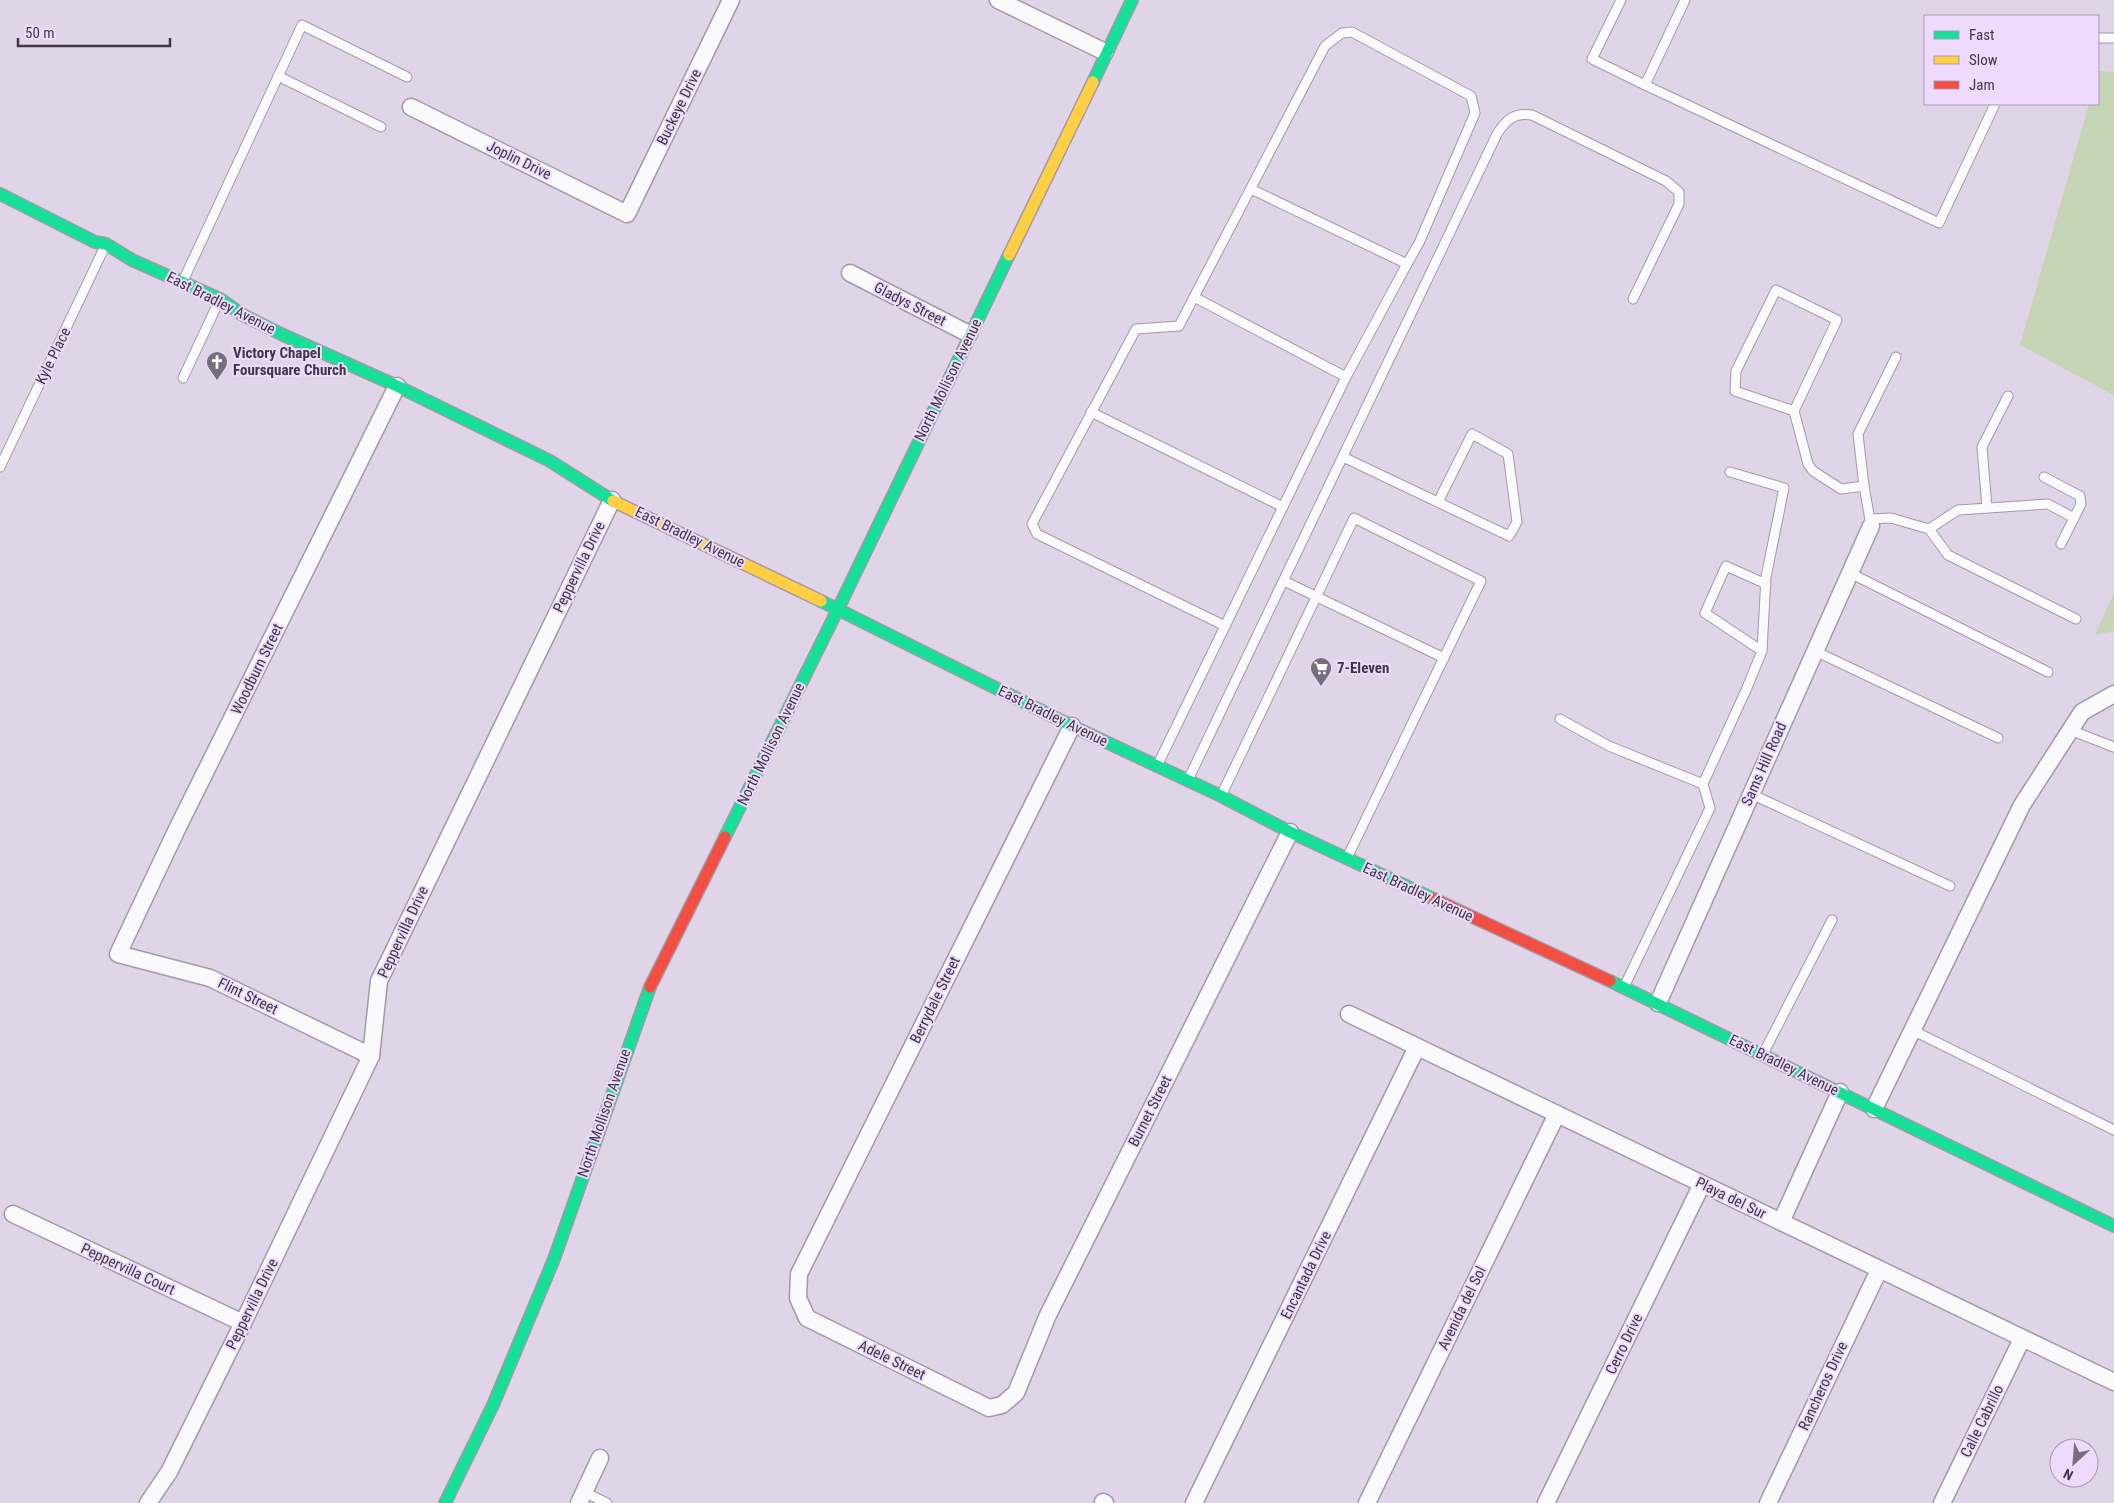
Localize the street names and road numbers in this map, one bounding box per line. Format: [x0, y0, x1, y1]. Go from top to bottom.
street label: Buckeye Drive [653, 66, 705, 148]
street label: Joplin Drive [484, 137, 554, 183]
street label: East Bradley Avenue [164, 268, 278, 338]
street label: Gladys Street [871, 278, 949, 330]
street label: North Mollison Avenue [910, 316, 986, 444]
street label: Kyle Place [32, 325, 74, 387]
street label: East Bradley Avenue [632, 503, 748, 571]
street label: Peppervilla Drive [549, 519, 609, 615]
street label: Woodburn Street [227, 621, 287, 717]
street label: North Mollison Avenue [733, 680, 809, 808]
street label: East Bradley Avenue [995, 682, 1111, 750]
street label: Sams Hill Road [1738, 719, 1790, 809]
street label: East Bradley Avenue [1360, 859, 1476, 925]
street label: Peppervilla Drive [374, 883, 432, 981]
street label: Berrydale Street [906, 954, 964, 1046]
street label: Flint Street [215, 974, 281, 1018]
street label: East Bradley Avenue [1726, 1031, 1842, 1099]
street label: North Mollison Avenue [574, 1047, 634, 1179]
street label: Burnet Street [1124, 1072, 1176, 1150]
street label: Playa del Sur [1693, 1173, 1770, 1223]
street label: Encantada Drive [1277, 1228, 1335, 1322]
street label: Peppervilla Court [78, 1239, 178, 1299]
street label: Peppervilla Drive [222, 1256, 282, 1352]
street label: Avenida del Sol [1434, 1263, 1490, 1353]
street label: Cerro Drive [1602, 1311, 1646, 1377]
street label: Adele Street [856, 1336, 928, 1384]
street label: Rancheros Drive [1795, 1339, 1851, 1433]
street label: Calle Cabrillo [1957, 1382, 2007, 1460]

